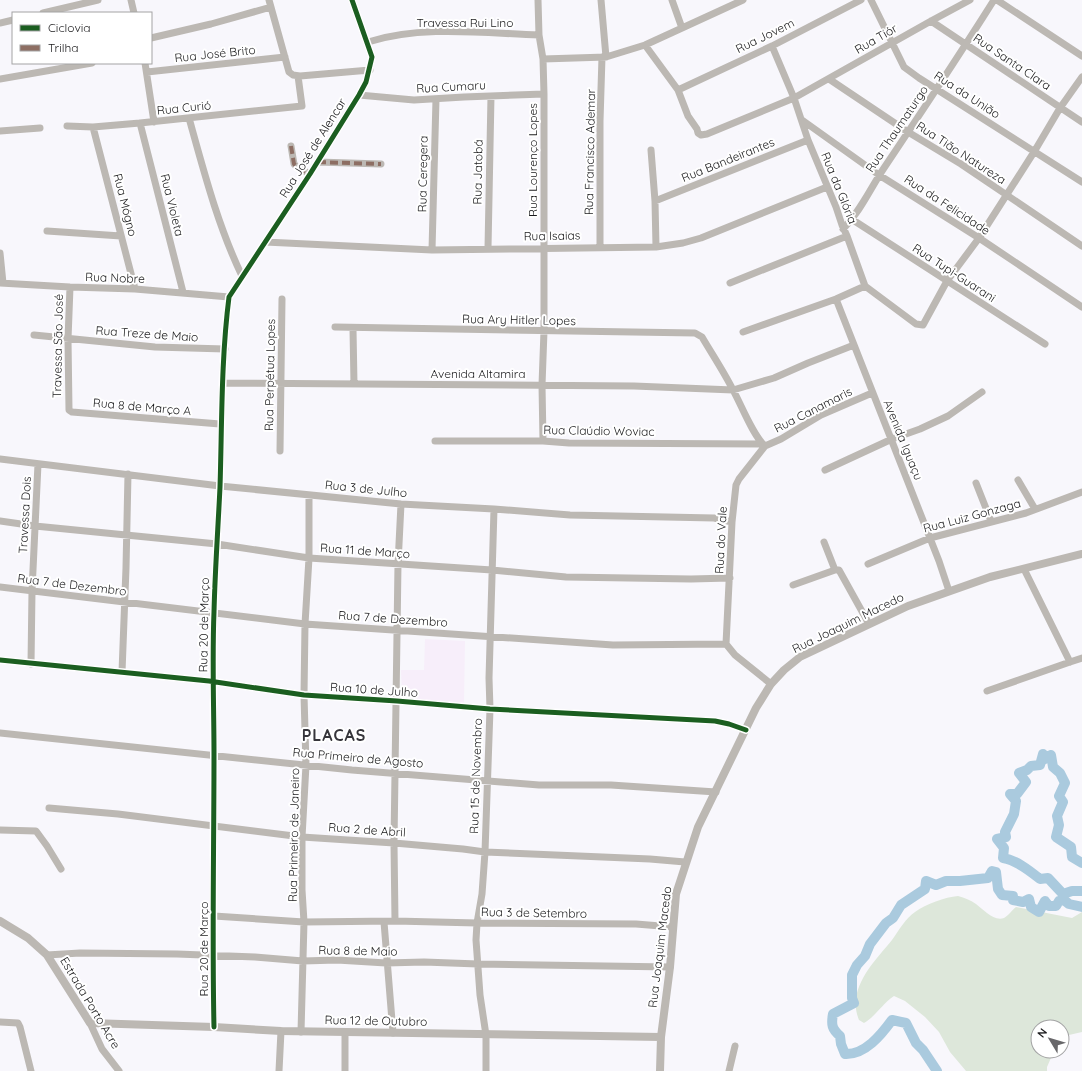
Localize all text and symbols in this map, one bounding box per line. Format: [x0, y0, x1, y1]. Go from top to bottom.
legend [12, 12, 152, 64]
street label: Travessa Rui Lino [417, 15, 513, 30]
street label: Rua Jovem [733, 15, 797, 56]
text: Ciclovia [48, 20, 91, 35]
street label: Rua Tiór [852, 20, 900, 57]
street label: Rua Santa Clara [971, 30, 1054, 93]
text: Trilha [48, 40, 79, 55]
street label: Rua José Brito [174, 42, 256, 65]
street label: Rua da União [931, 68, 1003, 121]
street label: Rua Cumaru [416, 77, 486, 96]
street label: Rua Thaumaturgo [862, 82, 931, 175]
street label: Rua Francisco Ademar [581, 88, 598, 215]
street label: Rua José de Alencar [276, 95, 350, 200]
street label: Rua Curió [156, 97, 212, 118]
street label: Rua Lourenço Lopes [525, 103, 540, 217]
street label: Rua Tião Natureza [914, 118, 1009, 187]
street label: Rua Bandeirantes [679, 134, 777, 185]
street label: Rua Ceregera [414, 135, 431, 212]
street label: Rua Jatobá [469, 139, 486, 205]
street label: Rua da Glória [818, 150, 861, 226]
street label: Rua da Felicidade [902, 171, 993, 238]
street label: Rua Mógno [110, 172, 141, 238]
street label: Rua Violeta [157, 172, 187, 238]
street label: Rua Isaias [523, 227, 581, 243]
street label: Rua Tupi-Guarani [910, 240, 999, 305]
street label: Rua Nobre [85, 269, 145, 286]
street label: Travessa São José [49, 294, 66, 398]
street label: Rua Ary Hitler Lopes [462, 311, 576, 328]
street label: Rua Perpétua Lopes [261, 318, 278, 431]
street label: Rua Treze de Maio [95, 322, 199, 345]
street label: Avenida Altamira [431, 366, 525, 381]
street label: Rua Canamaris [771, 383, 855, 436]
street label: Rua 8 de Março A [92, 395, 192, 418]
street label: Avenida Iguaçu [881, 397, 926, 482]
street label: Rua Claúdio Woviac [543, 422, 655, 439]
street label: Travessa Dois [15, 476, 34, 554]
street label: Rua 3 de Julho [324, 477, 408, 500]
street label: Rua Luiz Gonzaga [921, 495, 1022, 536]
street label: Rua do Vale [711, 506, 730, 574]
street label: Rua 11 de Março [320, 540, 410, 561]
street label: Rua 7 de Dezembro [17, 570, 127, 599]
street label: Rua 20 de Março [195, 577, 212, 673]
street label: Rua Joaquim Macedo [790, 589, 906, 656]
street label: Rua 7 de Dezembro [338, 607, 448, 630]
street label: Rua 10 de Julho [330, 679, 418, 700]
street label: Rua 15 de Novembro [466, 718, 485, 834]
district label: PLACAS [302, 725, 366, 745]
street label: Rua Primeiro de Agosto [292, 744, 424, 771]
street label: Rua Primeiro de Janeiro [285, 768, 302, 902]
street label: Rua 2 de Abril [328, 819, 406, 840]
street label: Rua Joaquim Macedo [645, 885, 674, 1009]
street label: Rua 20 de Março [196, 902, 211, 996]
street label: Rua 3 de Setembro [481, 904, 587, 921]
street label: Rua 8 de Maio [318, 942, 398, 959]
street label: Estrada Porto Acre [57, 954, 124, 1052]
street label: Rua 12 de Outubro [324, 1012, 428, 1029]
north arrow [1030, 1019, 1070, 1059]
text: N [1034, 1025, 1050, 1040]

